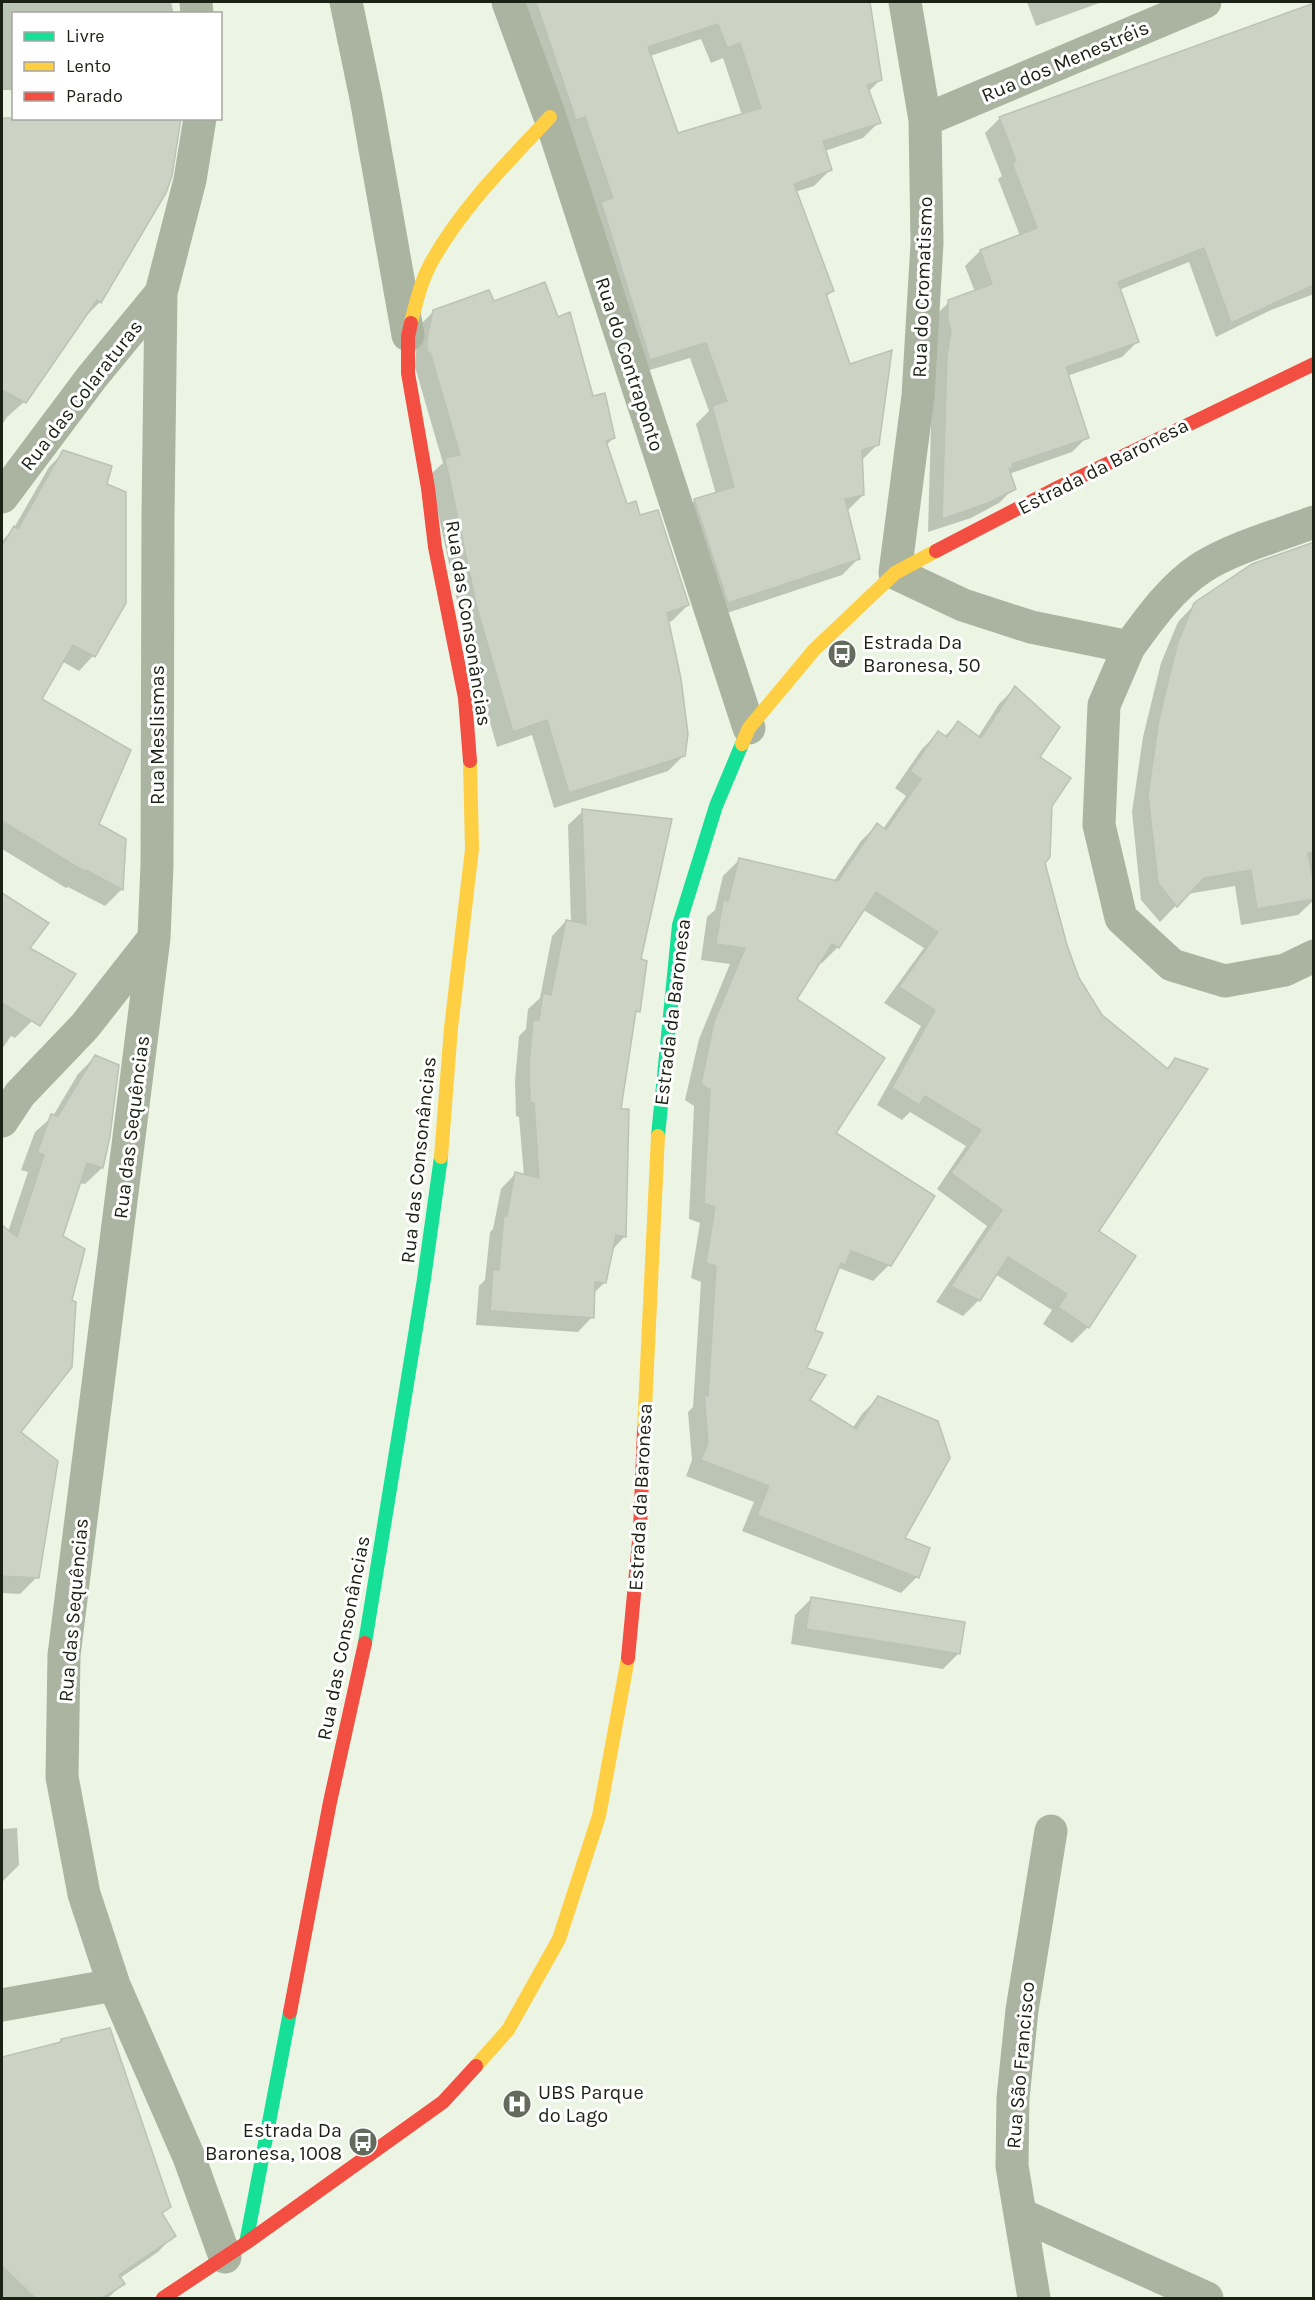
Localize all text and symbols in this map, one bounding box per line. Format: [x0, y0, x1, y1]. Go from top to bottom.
legend [12, 12, 222, 120]
street label: Rua dos Menestréis [978, 16, 1152, 107]
text: Livre [66, 25, 105, 47]
text: Lento [66, 55, 111, 77]
text: Parado [66, 85, 123, 107]
street label: Rua do Cromatismo [908, 196, 937, 378]
street label: Rua do Contraponto [590, 274, 669, 454]
street label: Rua das Colaraturas [15, 315, 147, 475]
street label: Estrada da Baronesa [1014, 413, 1192, 519]
street label: Rua das Consonâncias [441, 519, 496, 728]
place label: Estrada Da Baronesa, 50 [863, 631, 981, 677]
bus stop icon: Estrada Da Baronesa, 50 [826, 638, 858, 670]
street label: Rua Meslismas [146, 665, 169, 805]
street label: Estrada da Baronesa [650, 917, 695, 1107]
street label: Rua das Sequências [109, 1034, 154, 1220]
street label: Rua das Consonâncias [396, 1055, 441, 1265]
street label: Estrada da Baronesa [624, 1402, 657, 1592]
street label: Rua das Sequências [54, 1517, 93, 1703]
street label: Rua das Consonâncias [312, 1534, 375, 1742]
street label: Rua São Francisco [1002, 1980, 1039, 2150]
place label: UBS Parque do Lago [538, 2081, 644, 2127]
hospital icon: UBS Parque do Lago [501, 2088, 533, 2120]
place label: Estrada Da Baronesa, 1008 [205, 2119, 342, 2165]
bus stop icon: Estrada Da Baronesa, 1008 [347, 2126, 379, 2158]

